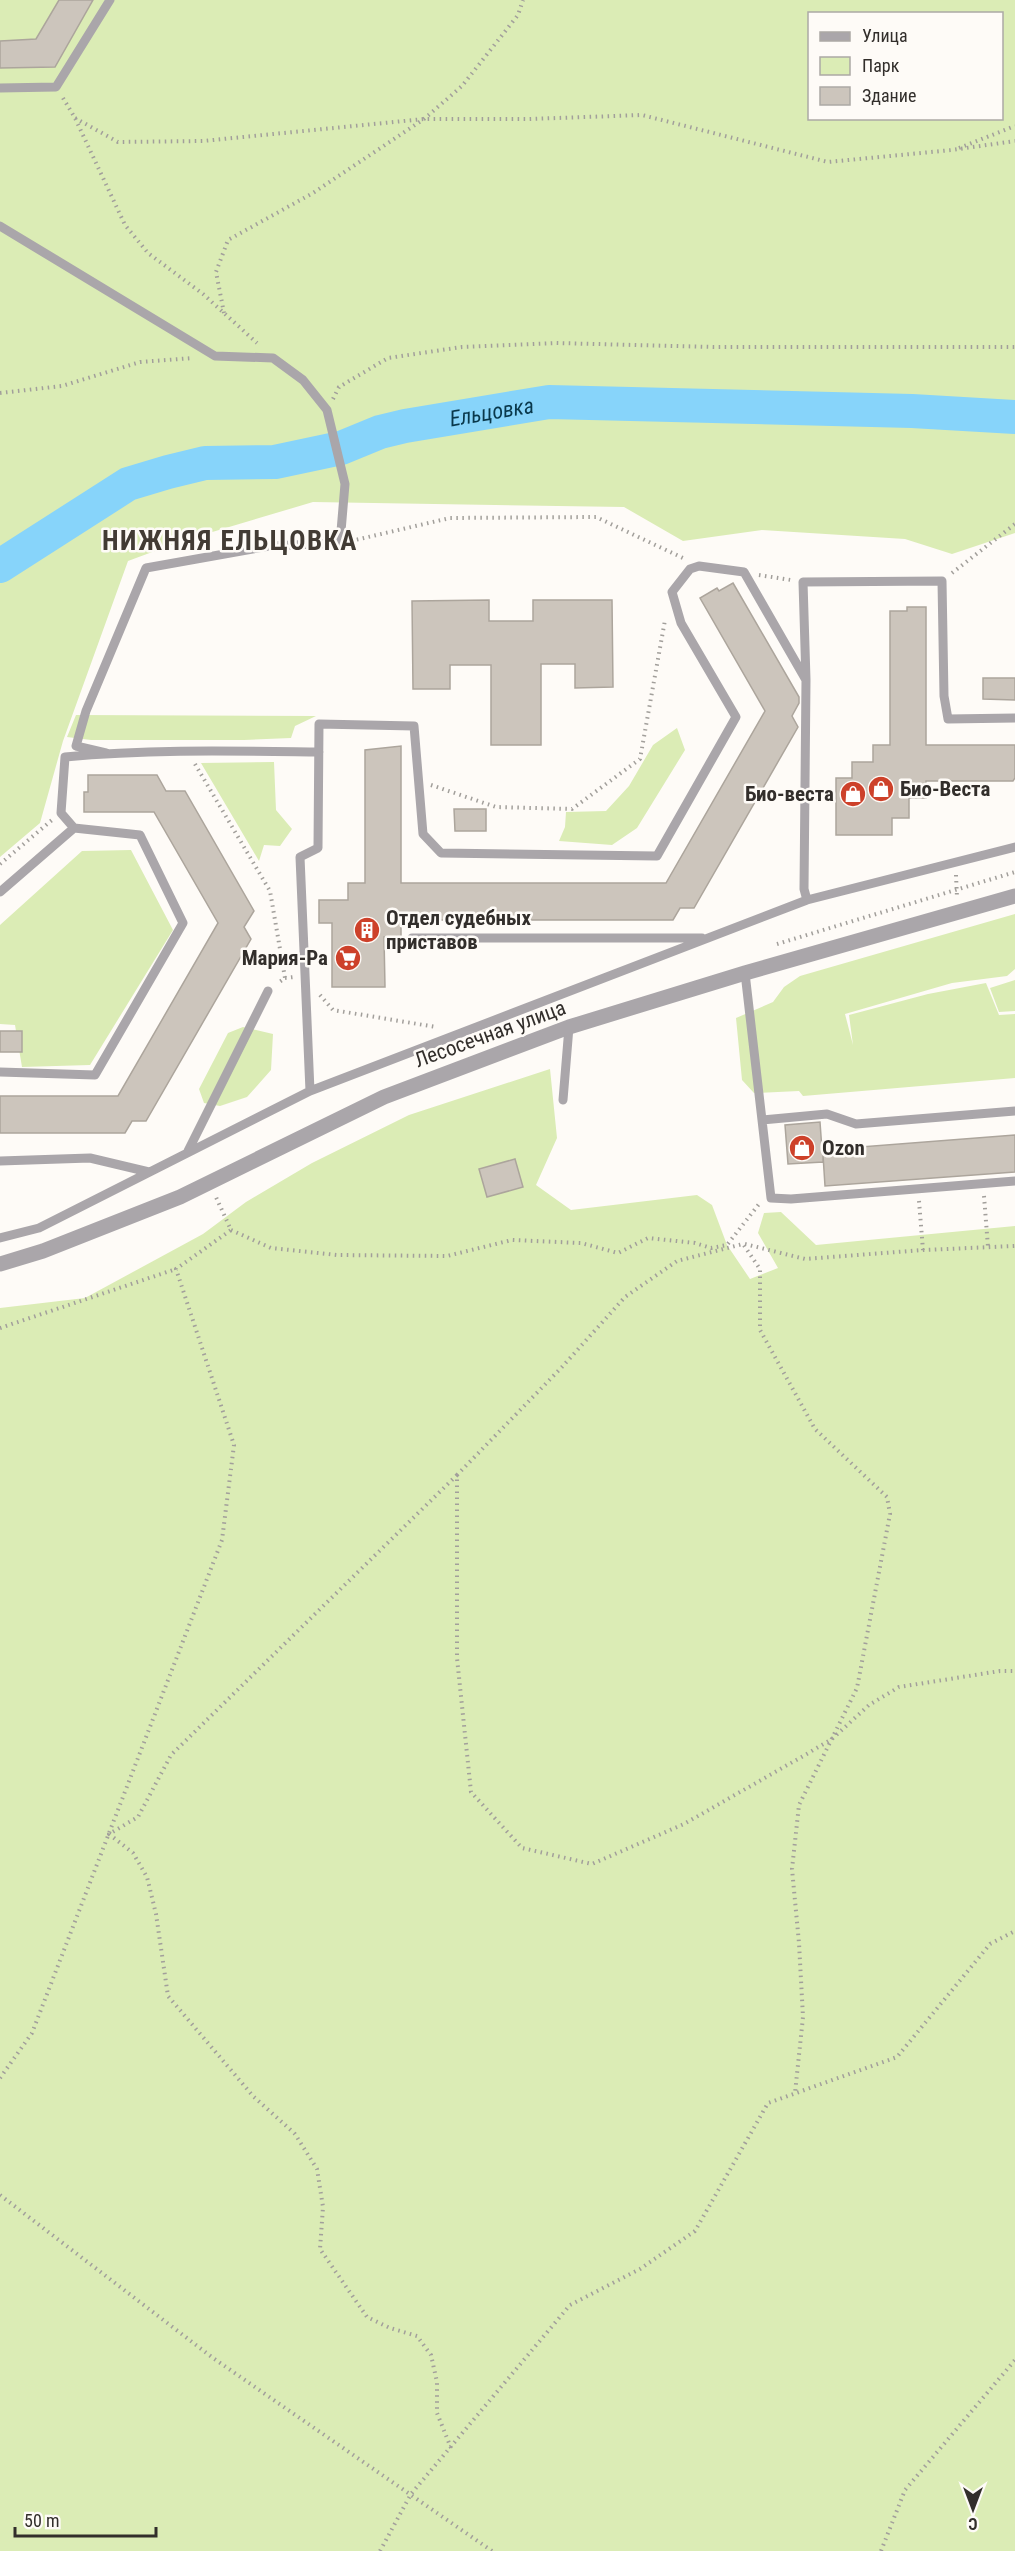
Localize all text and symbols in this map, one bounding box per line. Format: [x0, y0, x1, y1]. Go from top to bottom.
legend [808, 12, 1003, 120]
text: Улица [862, 25, 908, 46]
text: Парк [862, 55, 900, 76]
text: Здание [862, 85, 916, 106]
water label: Ельцовка [448, 392, 536, 431]
district label: НИЖНЯЯ ЕЛЬЦОВКА [102, 525, 358, 557]
shop icon: Био-Веста [866, 774, 896, 804]
place label: Био-Веста [900, 777, 990, 801]
shop icon: Био-веста [838, 779, 868, 809]
place label: Био-веста [745, 782, 834, 806]
place label: Отдел судебных приставов [386, 906, 531, 954]
building icon: Отдел судебных приставов [352, 915, 382, 945]
supermarket icon: Мария-Ра [333, 943, 363, 973]
place label: Мария-Ра [242, 946, 328, 970]
street label: Лесосечная улица [411, 996, 569, 1072]
shop icon: Ozon [787, 1133, 817, 1163]
place label: Ozon [822, 1136, 865, 1160]
north arrow [943, 2479, 1003, 2539]
scale bar [15, 2500, 156, 2538]
text: 50 m [24, 2510, 59, 2531]
text: С [968, 2514, 978, 2533]

